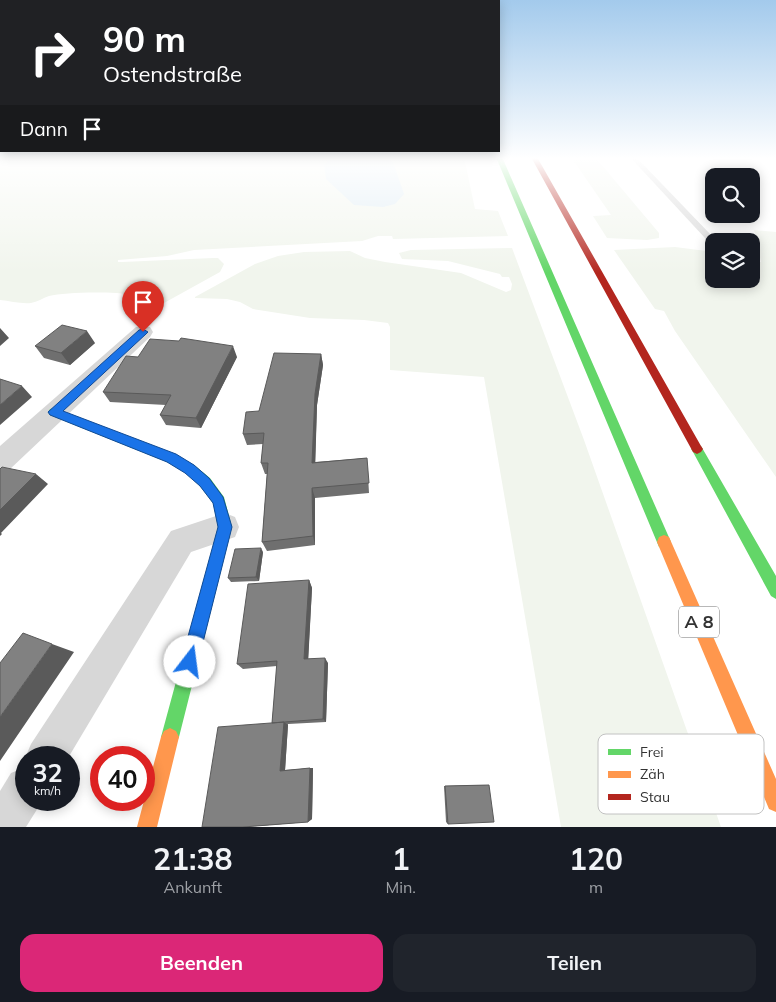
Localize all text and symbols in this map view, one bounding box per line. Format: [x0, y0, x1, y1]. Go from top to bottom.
text: 90 m [103, 17, 186, 61]
icon: right [20, 20, 85, 85]
text: Ostendstraße [103, 60, 242, 88]
icon: arrive [78, 115, 106, 143]
text: Dann [20, 117, 68, 141]
map controls [705, 168, 760, 288]
button: search [705, 168, 760, 223]
button: layers [705, 233, 760, 288]
pin [122, 281, 164, 332]
icon: arrive [129, 288, 157, 316]
road number: A 8 [679, 606, 719, 638]
position arrow [163, 635, 215, 687]
legend [598, 734, 764, 814]
text: Frei [640, 743, 664, 761]
speed limit sign: 40 [90, 746, 155, 811]
text: 32 [32, 757, 63, 788]
text: Zäh [640, 765, 665, 783]
text: km/h [34, 783, 61, 798]
text: Stau [640, 788, 670, 806]
text: 21:38 [153, 840, 232, 878]
text: 1 [392, 840, 410, 878]
text: 120 [569, 840, 623, 878]
text: Ankunft [163, 877, 222, 897]
text: Min. [385, 877, 416, 897]
text: m [589, 877, 603, 897]
button: Beenden [20, 934, 383, 992]
button: Teilen [393, 934, 756, 992]

